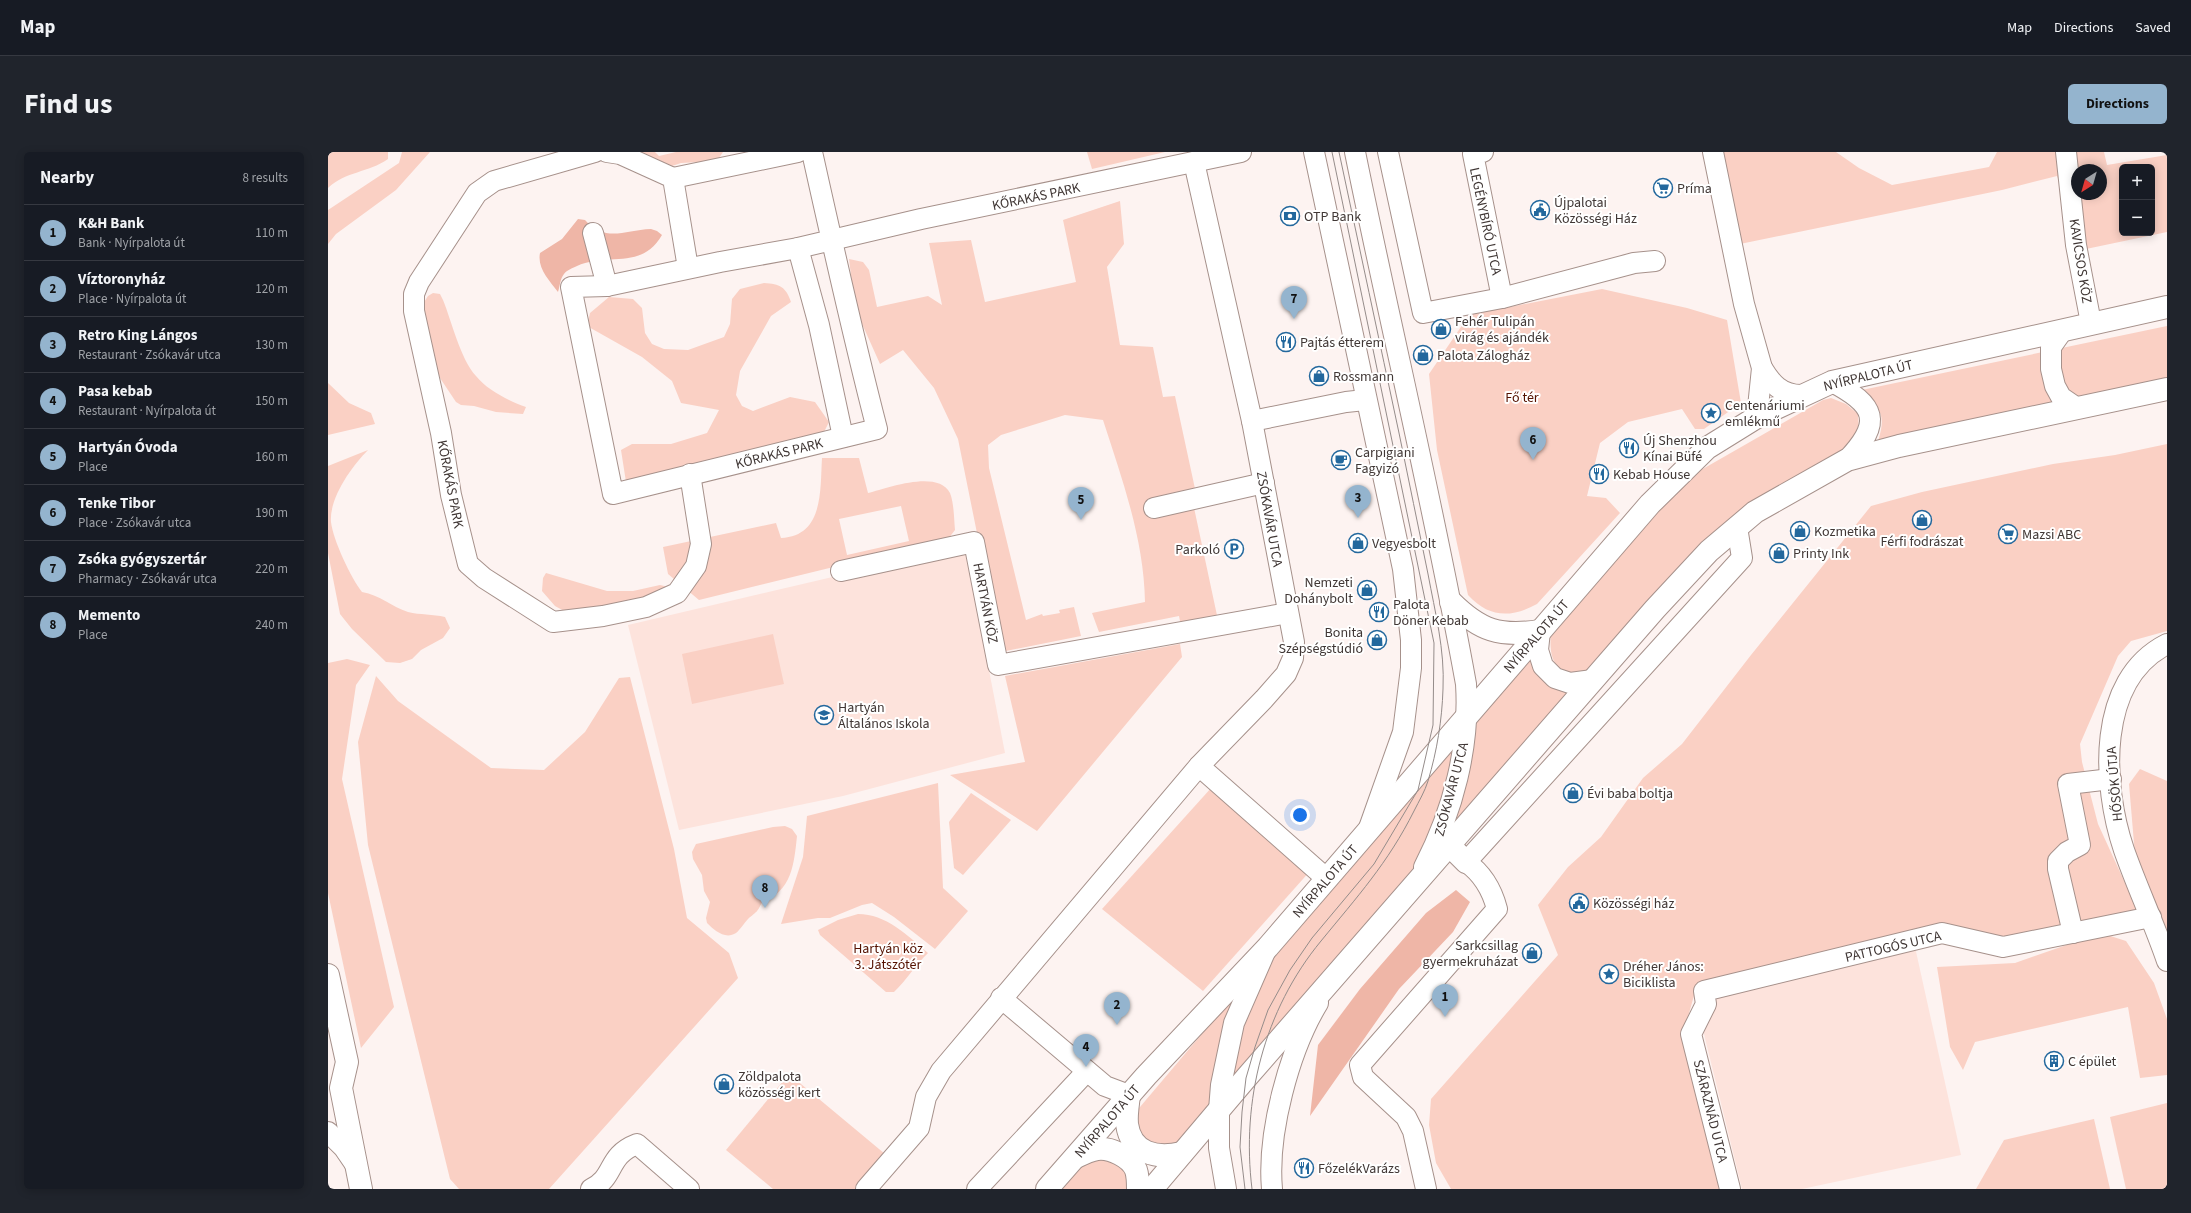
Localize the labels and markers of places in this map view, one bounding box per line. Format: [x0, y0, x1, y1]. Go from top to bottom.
supermarket icon: Príma [1652, 177, 1674, 199]
place label: Príma [1677, 179, 1712, 199]
place label: Újpalotai Közösségi Ház [1554, 193, 1637, 229]
public building icon: Újpalotai Közösségi Ház [1529, 199, 1551, 221]
bank icon: OTP Bank [1279, 205, 1301, 227]
place label: OTP Bank [1304, 207, 1361, 227]
pin: 7 [1281, 286, 1307, 319]
place label: Fehér Tulipán virág és ajándék [1455, 312, 1549, 348]
shop icon: Fehér Tulipán virág és ajándék [1430, 318, 1452, 340]
restaurant icon: Pajtás étterem [1275, 331, 1297, 353]
place label: Pajtás étterem [1300, 333, 1384, 353]
shop icon: Palota Zálogház [1412, 344, 1434, 366]
place label: Palota Zálogház [1437, 346, 1530, 366]
shop icon: Rossmann [1308, 365, 1330, 387]
place label: Rossmann [1333, 367, 1394, 387]
place label: Centenáriumi emlékmű [1725, 396, 1805, 432]
place icon: Centenáriumi emlékmű [1700, 402, 1722, 424]
pin: 6 [1520, 427, 1546, 460]
place label: Új Shenzhou Kínai Büfé [1643, 431, 1717, 467]
restaurant icon: Új Shenzhou Kínai Büfé [1618, 437, 1640, 459]
place label: Carpigiani Fagyizó [1355, 443, 1415, 479]
cafe icon: Carpigiani Fagyizó [1330, 449, 1352, 471]
restaurant icon: Kebab House [1588, 463, 1610, 485]
place label: Kebab House [1613, 465, 1690, 485]
pin: 3 [1345, 485, 1371, 518]
pin: 5 [1068, 487, 1094, 520]
shop icon: Férfi fodrászat [1911, 509, 1933, 531]
shop icon: Kozmetika [1789, 520, 1811, 542]
place label: Kozmetika [1814, 522, 1876, 542]
supermarket icon: Mazsi ABC [1997, 523, 2019, 545]
place label: Mazsi ABC [2022, 525, 2081, 545]
shop icon: Vegyesbolt [1347, 532, 1369, 554]
place label: Férfi fodrászat [1881, 532, 1964, 552]
place label: Vegyesbolt [1372, 534, 1436, 554]
parking icon: Parkoló [1223, 538, 1245, 560]
place label: Parkoló [1175, 540, 1220, 560]
shop icon: Printy Ink [1768, 542, 1790, 564]
place label: Printy Ink [1793, 544, 1849, 564]
place label: Nemzeti Dohánybolt [1284, 573, 1353, 609]
shop icon: Nemzeti Dohánybolt [1356, 579, 1378, 601]
place label: Palota Döner Kebab [1393, 595, 1469, 631]
restaurant icon: Palota Döner Kebab [1368, 601, 1390, 623]
place label: Bonita Szépségstúdió [1279, 623, 1363, 659]
shop icon: Bonita Szépségstúdió [1366, 629, 1388, 651]
place label: Hartyán Általános Iskola [838, 698, 930, 734]
school or university icon: Hartyán Általános Iskola [813, 704, 835, 726]
shop icon: Évi baba boltja [1562, 782, 1584, 804]
place label: Évi baba boltja [1587, 784, 1673, 804]
pin: 8 [752, 875, 778, 908]
public building icon: Közösségi ház [1568, 892, 1590, 914]
place label: Közösségi ház [1593, 894, 1674, 914]
place label: Sarkcsillag gyermekruházat [1423, 936, 1518, 972]
shop icon: Sarkcsillag gyermekruházat [1521, 942, 1543, 964]
place label: Dréher János: Biciklista [1623, 957, 1704, 993]
place icon: Dréher János: Biciklista [1598, 963, 1620, 985]
pin: 1 [1432, 984, 1458, 1017]
pin: 2 [1104, 992, 1130, 1025]
pin: 4 [1073, 1034, 1099, 1067]
building icon: C épület [2043, 1050, 2065, 1072]
place label: C épület [2068, 1052, 2116, 1072]
place label: Zöldpalota közösségi kert [738, 1067, 821, 1103]
shop icon: Zöldpalota közösségi kert [713, 1073, 735, 1095]
restaurant icon: FőzelékVarázs [1293, 1157, 1315, 1179]
place label: FőzelékVarázs [1318, 1159, 1400, 1179]

